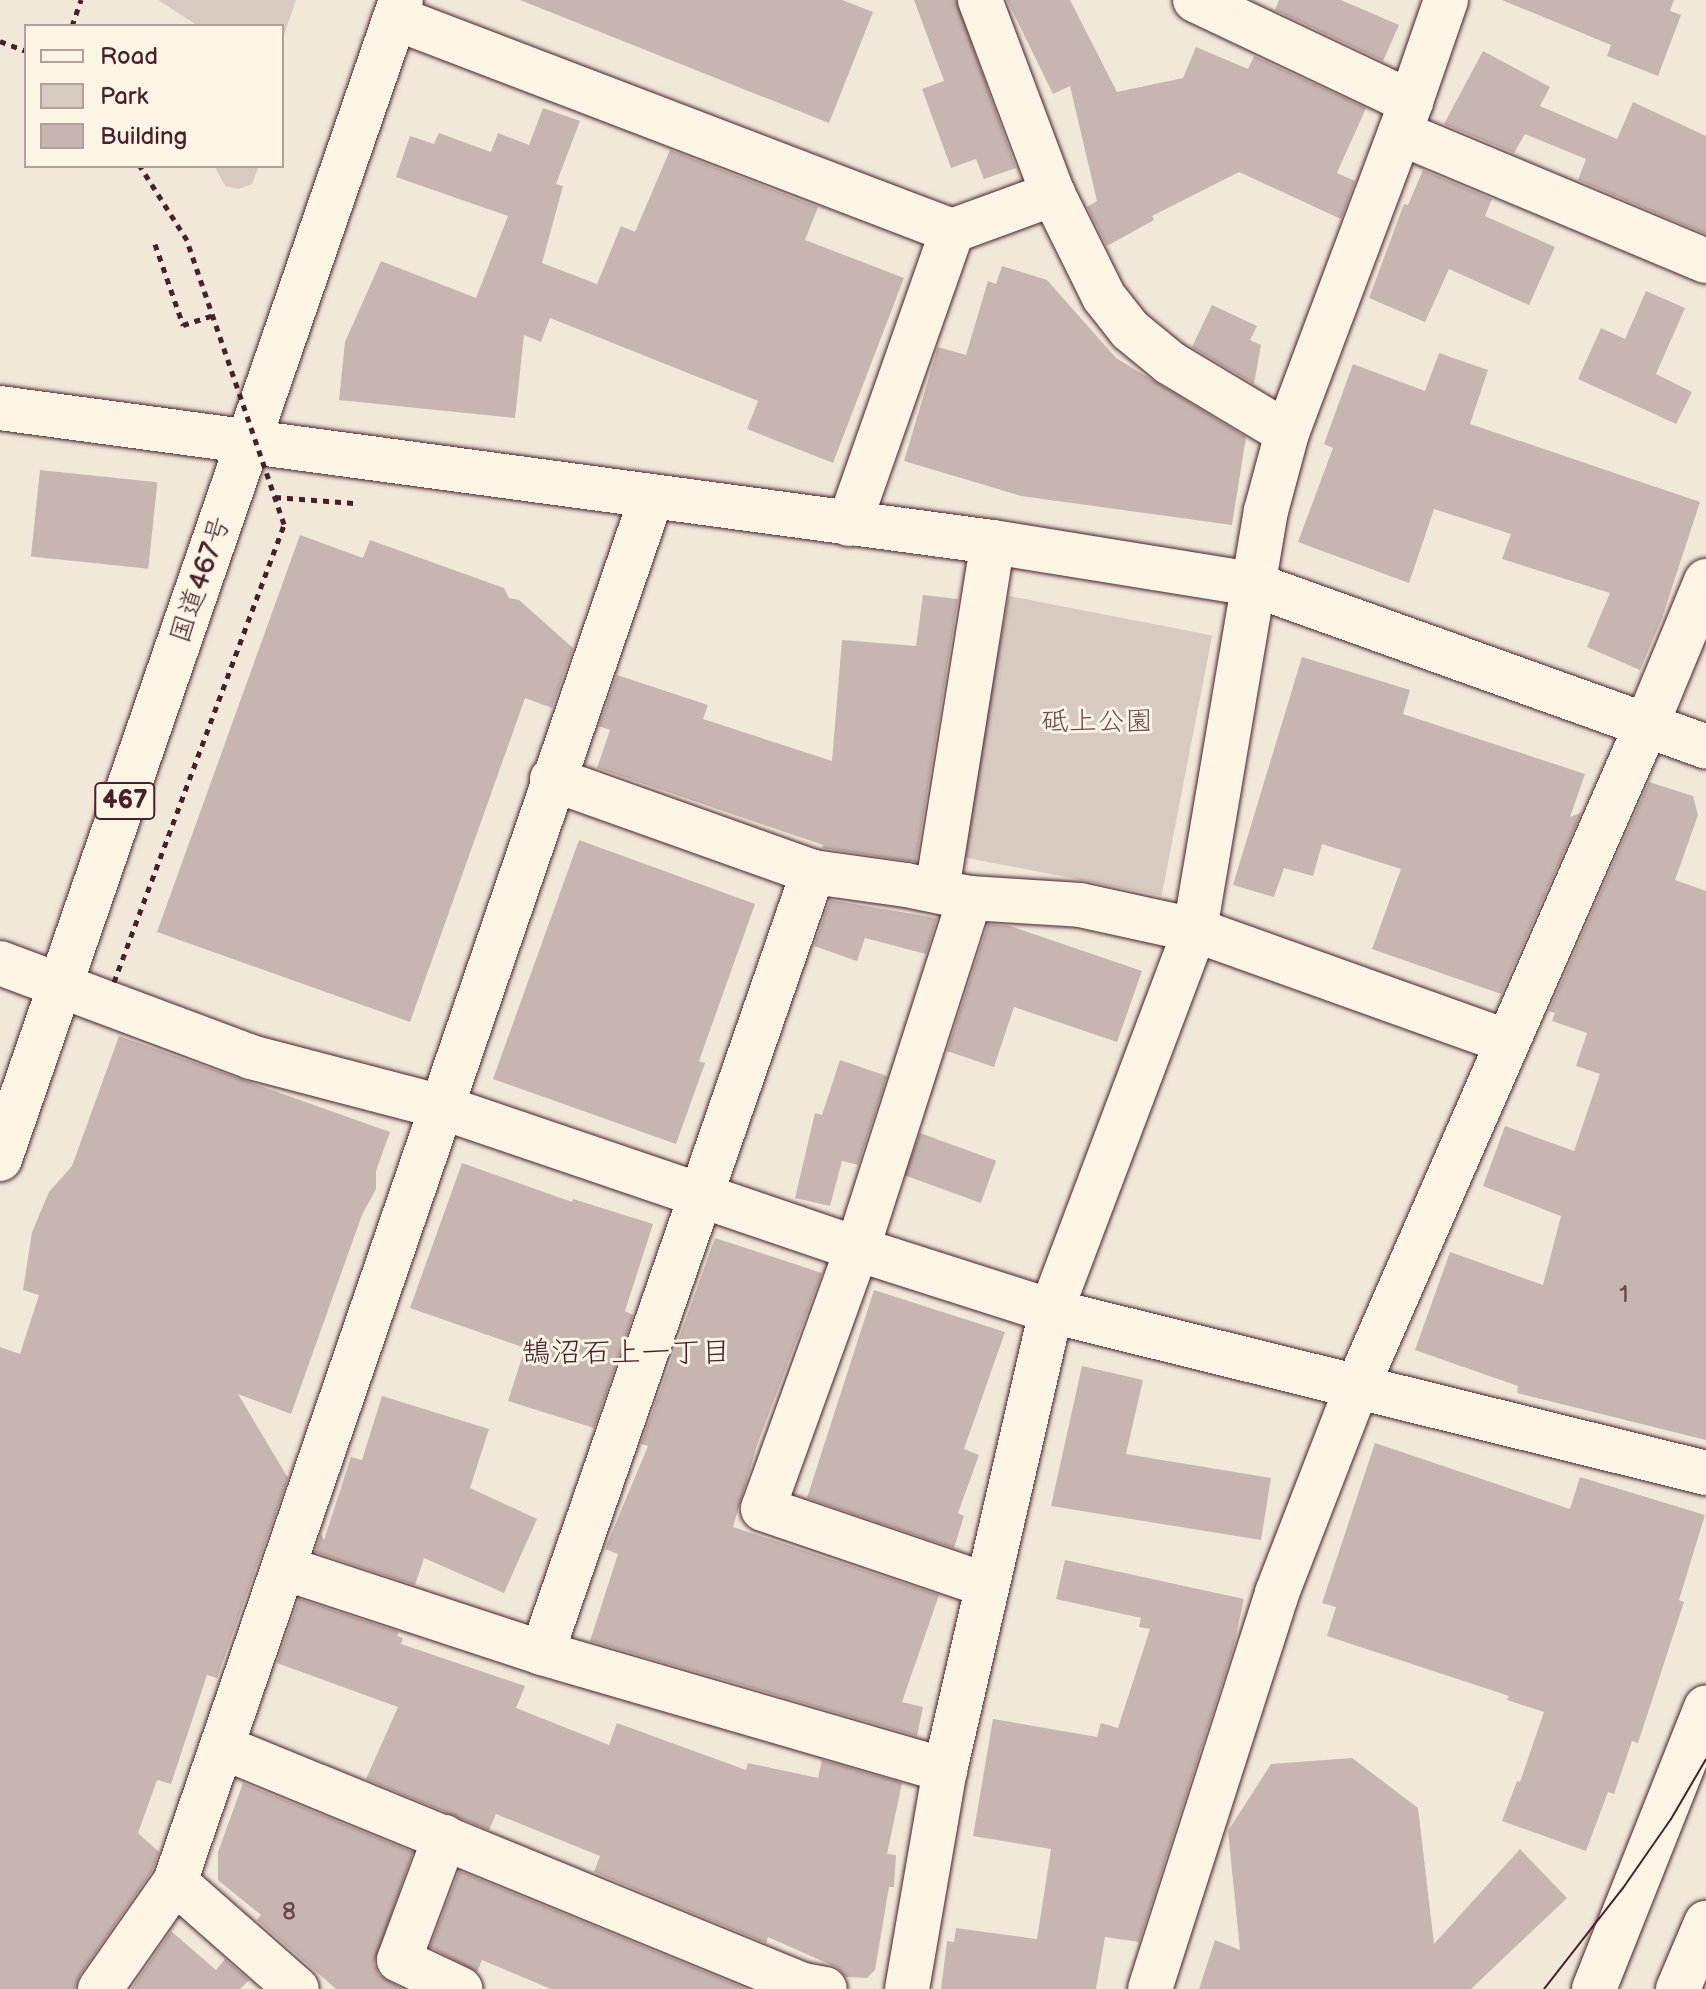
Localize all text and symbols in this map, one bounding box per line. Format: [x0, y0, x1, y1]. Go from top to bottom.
legend [24, 24, 284, 168]
text: Road [100, 42, 158, 71]
text: Park [100, 82, 148, 111]
text: Building [100, 122, 187, 151]
street label: 国道467号 [164, 512, 238, 648]
park label: 砥上公園 [1041, 705, 1153, 739]
road number: 467 [93, 779, 157, 823]
house number: 1 [1619, 1281, 1629, 1309]
district label: 鵠沼石上一丁目 [521, 1335, 731, 1371]
house number: 8 [282, 1898, 296, 1926]

